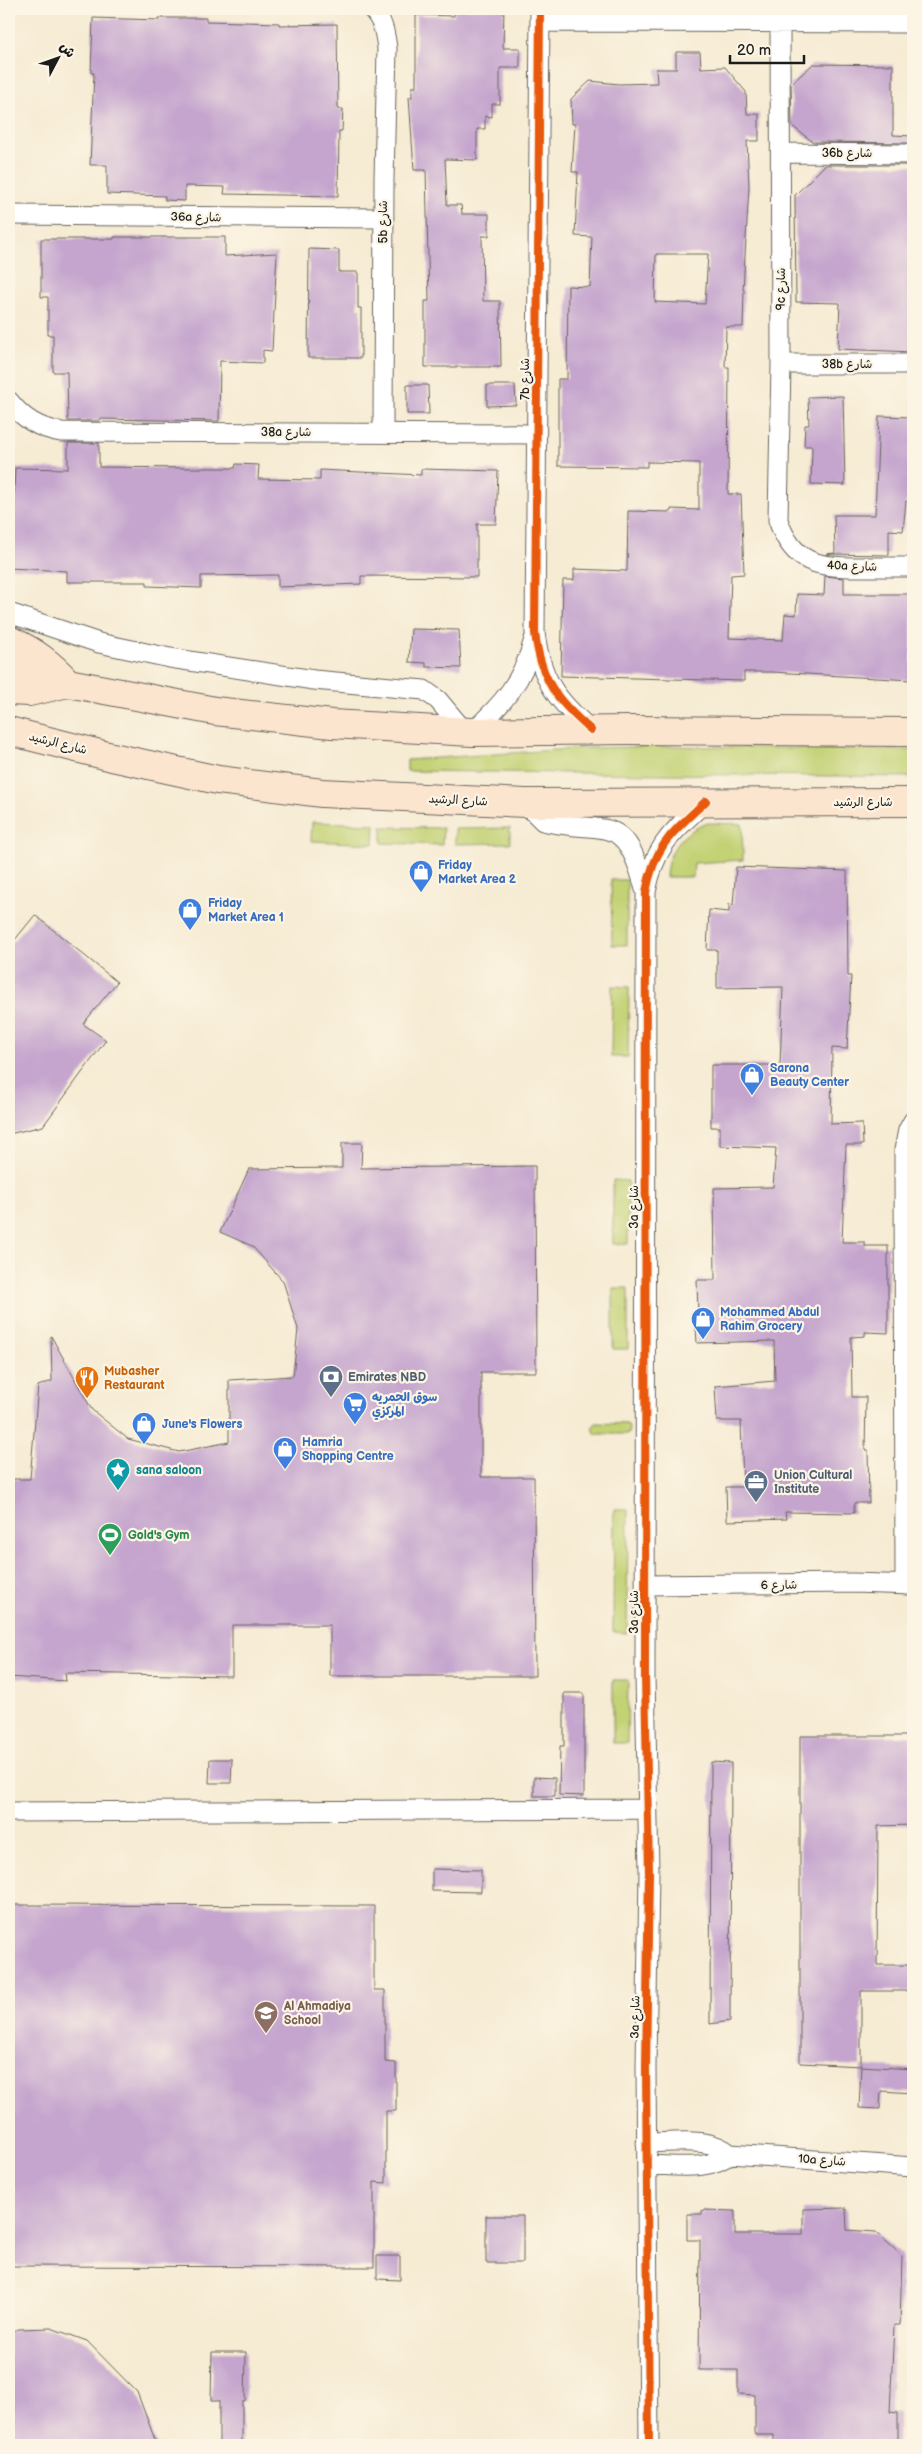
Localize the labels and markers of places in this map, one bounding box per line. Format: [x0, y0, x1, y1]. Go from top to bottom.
place label: Friday Market Area 2 [438, 858, 517, 887]
shop icon: Friday Market Area 2 [408, 859, 434, 893]
place label: Friday Market Area 1 [208, 896, 284, 925]
shop icon: Friday Market Area 1 [177, 897, 203, 931]
place label: Sarona Beauty Center [770, 1061, 849, 1090]
shop icon: Sarona Beauty Center [739, 1062, 765, 1096]
place label: Mohammed Abdul Rahim Grocery [720, 1305, 819, 1334]
shop icon: Mohammed Abdul Rahim Grocery [690, 1306, 716, 1340]
place label: Mubasher Restaurant [104, 1364, 165, 1393]
bank icon: Emirates NBD [318, 1364, 344, 1398]
restaurant icon: Mubasher Restaurant [74, 1365, 100, 1399]
place label: Emirates NBD [348, 1370, 426, 1385]
place label: سوق الحمريه المركزي [372, 1390, 437, 1420]
supermarket icon: سوق الحمريه المركزي [342, 1391, 368, 1425]
shop icon: June's Flowers [131, 1411, 157, 1445]
place label: June's Flowers [162, 1417, 242, 1432]
place label: Hamria Shopping Centre [302, 1435, 394, 1464]
shop icon: Hamria Shopping Centre [272, 1436, 298, 1470]
place icon: sana saloon [105, 1457, 131, 1491]
place label: sana saloon [136, 1463, 202, 1478]
place label: Union Cultural Institute [774, 1468, 852, 1497]
office icon: Union Cultural Institute [743, 1469, 769, 1503]
sports icon: Gold's Gym [97, 1522, 123, 1556]
place label: Gold's Gym [128, 1528, 190, 1543]
place label: Al Ahmadiya School [283, 1999, 351, 2028]
school or university icon: Al Ahmadiya School [253, 2000, 279, 2034]

